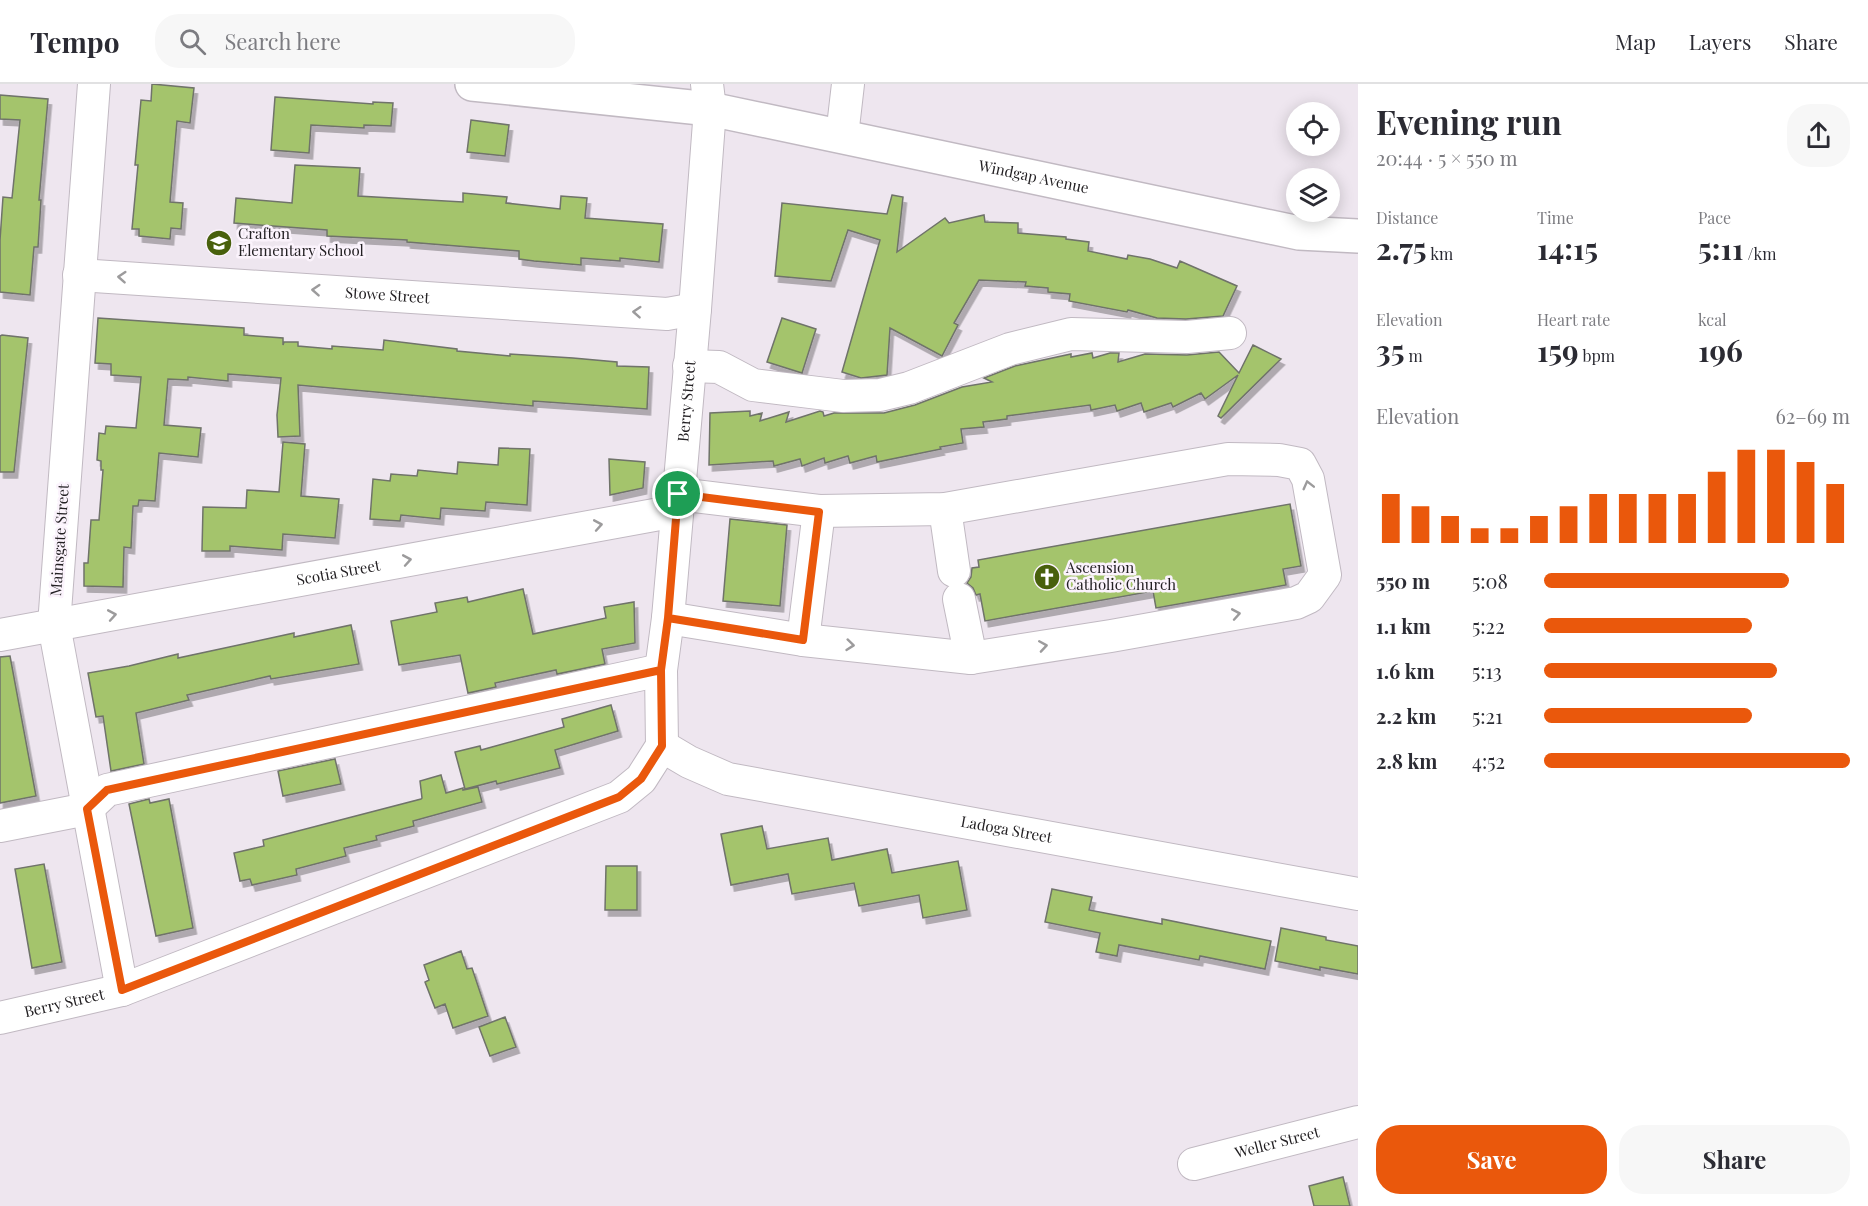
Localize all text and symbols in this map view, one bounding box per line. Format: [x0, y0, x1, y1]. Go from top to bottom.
search box [155, 14, 575, 68]
text: Tempo [30, 23, 119, 60]
icon: search [176, 25, 209, 58]
text: Search here [224, 26, 341, 56]
text: Map [1615, 27, 1656, 55]
text: Layers [1689, 27, 1751, 55]
text: Share [1784, 27, 1838, 55]
text: Evening run [1376, 99, 1562, 143]
map controls [1286, 102, 1340, 222]
button: locate [1286, 102, 1340, 156]
button: share [1787, 104, 1850, 167]
text: 20:44 · 5 × 550 m [1376, 144, 1517, 171]
street label: Windgap Avenue [976, 155, 1091, 197]
button: layers [1286, 168, 1340, 222]
text: Distance [1376, 207, 1438, 228]
text: Time [1537, 207, 1574, 228]
text: Pace [1698, 207, 1731, 228]
place label: Crafton Elementary School [238, 223, 364, 260]
school or university icon: Crafton Elementary School [204, 228, 234, 258]
text: 2.75 [1376, 228, 1427, 268]
text: 14:15 [1537, 228, 1598, 268]
text: 5:11 [1698, 228, 1743, 268]
text: km [1427, 243, 1453, 264]
text: /km [1743, 243, 1776, 264]
one-way arrow [117, 271, 126, 284]
street label: Stowe Street [345, 282, 431, 307]
one-way arrow [312, 284, 321, 297]
one-way arrow [632, 306, 641, 319]
text: Elevation [1376, 309, 1443, 330]
text: Heart rate [1537, 309, 1610, 330]
text: kcal [1698, 309, 1727, 330]
text: 35 [1376, 330, 1404, 370]
text: 159 [1537, 330, 1579, 370]
text: 196 [1698, 330, 1743, 370]
text: m [1404, 345, 1423, 366]
text: bpm [1579, 345, 1615, 366]
street label: Berry Street [672, 359, 700, 443]
text: Elevation [1376, 402, 1459, 429]
text: 62–69 m [1775, 402, 1850, 429]
pin [652, 468, 703, 519]
icon: arrive [661, 477, 694, 510]
one-way arrow [1303, 480, 1316, 490]
street label: Mainsgate Street [45, 482, 73, 597]
one-way arrow [593, 519, 603, 532]
street label: Scotia Street [295, 554, 382, 589]
one-way arrow [401, 554, 411, 567]
place label: Ascension Catholic Church [1065, 557, 1176, 594]
church icon: Ascension Catholic Church [1032, 562, 1062, 592]
text: 550 m [1376, 567, 1430, 594]
text: 5:08 [1472, 567, 1508, 594]
one-way arrow [1230, 608, 1240, 621]
one-way arrow [107, 609, 116, 621]
text: 1.1 km [1376, 612, 1431, 639]
text: 5:22 [1472, 612, 1505, 639]
one-way arrow [845, 638, 855, 651]
one-way arrow [1039, 641, 1048, 653]
text: 1.6 km [1376, 657, 1435, 684]
text: 5:13 [1472, 657, 1502, 684]
text: 2.2 km [1376, 702, 1436, 729]
text: 5:21 [1472, 702, 1503, 729]
text: 2.8 km [1376, 747, 1437, 774]
text: 4:52 [1472, 747, 1505, 774]
street label: Ladoga Street [959, 811, 1055, 847]
street label: Berry Street [22, 983, 107, 1021]
street label: Weller Street [1232, 1121, 1322, 1162]
button: Save [1376, 1125, 1607, 1194]
button: Share [1619, 1125, 1850, 1194]

